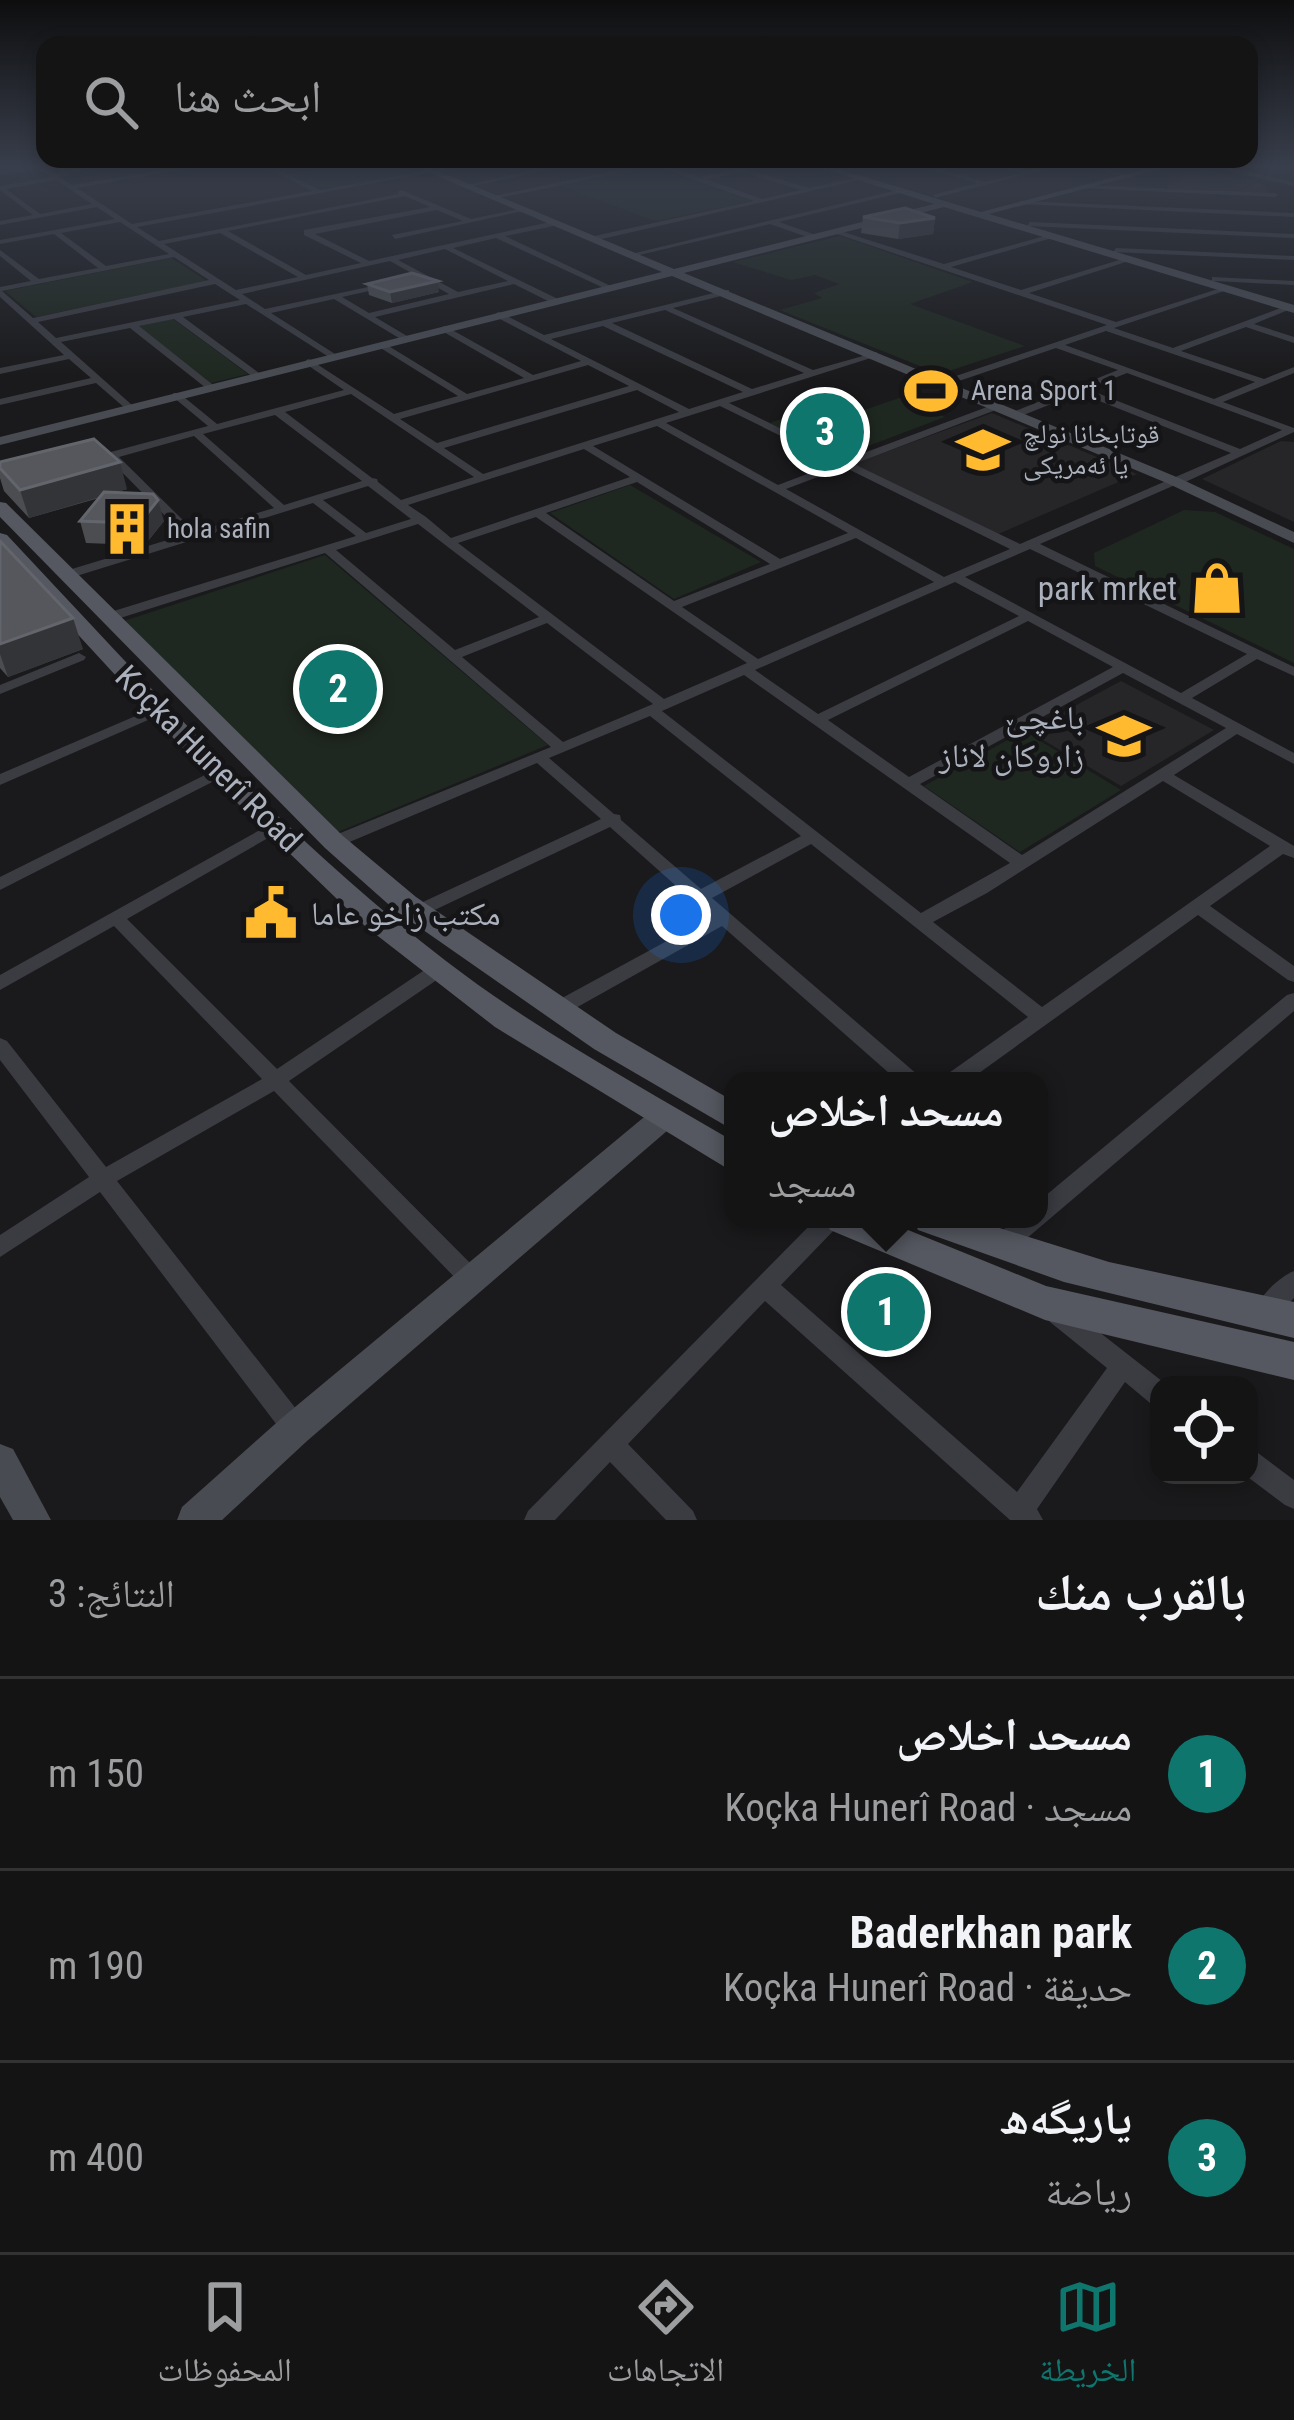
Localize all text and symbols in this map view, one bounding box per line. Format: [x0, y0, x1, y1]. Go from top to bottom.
search box [36, 36, 1258, 168]
icon: search [78, 69, 144, 135]
text: ابحث هنا [174, 70, 322, 123]
sports icon: Arena Sport 1 [902, 362, 960, 420]
place label: Arena Sport 1 [971, 375, 1117, 407]
pin: 3 [786, 387, 864, 477]
place label: قوتابخانا نولچ يا ئەمريكى [1023, 418, 1160, 481]
school or university icon: قوتابخانا نولچ يا ئەمريكى [954, 421, 1012, 479]
building icon: hola safin [98, 500, 156, 558]
place label: hola safin [167, 513, 270, 545]
shop icon: park mrket [1188, 559, 1246, 617]
place label: park mrket [1038, 569, 1177, 608]
pin: 2 [299, 644, 377, 734]
street label: Koçka Hunerî Road [107, 657, 310, 860]
place label: باغچێ زاروكان لاناز [938, 698, 1084, 776]
school or university icon: باغچێ زاروكان لاناز [1095, 707, 1153, 765]
public building icon: مكتب زاخو عاما [242, 884, 300, 942]
your location [651, 885, 711, 945]
place label: مكتب زاخو عاما [311, 894, 501, 933]
popup [724, 1072, 1048, 1228]
text: مسحد اخلاص [768, 1084, 1004, 1137]
text: مسجد [768, 1161, 856, 1207]
pin: 1 [847, 1267, 925, 1357]
map controls [1150, 1376, 1258, 1484]
button: locate [1150, 1376, 1258, 1484]
text: بالقرب منك [1035, 1563, 1246, 1622]
text: النتائج: 3 [48, 1571, 175, 1617]
text: مسحد اخلاص [896, 1708, 1132, 1761]
text: 150 m [48, 1751, 144, 1797]
text: 1 [1197, 1751, 1217, 1797]
text: مسجد · Koçka Hunerî Road [724, 1785, 1132, 1831]
text: Baderkhan park [850, 1906, 1132, 1959]
text: 190 m [48, 1943, 144, 1989]
text: 2 [1197, 1943, 1217, 1989]
text: حديقة · Koçka Hunerî Road [723, 1965, 1132, 2011]
text: یاریگه‌ه [999, 2092, 1132, 2145]
text: 400 m [48, 2135, 144, 2181]
text: 3 [1197, 2135, 1217, 2181]
text: رياضة [1045, 2169, 1132, 2215]
tab: المحفوظات [158, 2274, 292, 2402]
tab: الاتجاهات [607, 2274, 724, 2402]
tab: الخريطة [1039, 2274, 1136, 2402]

